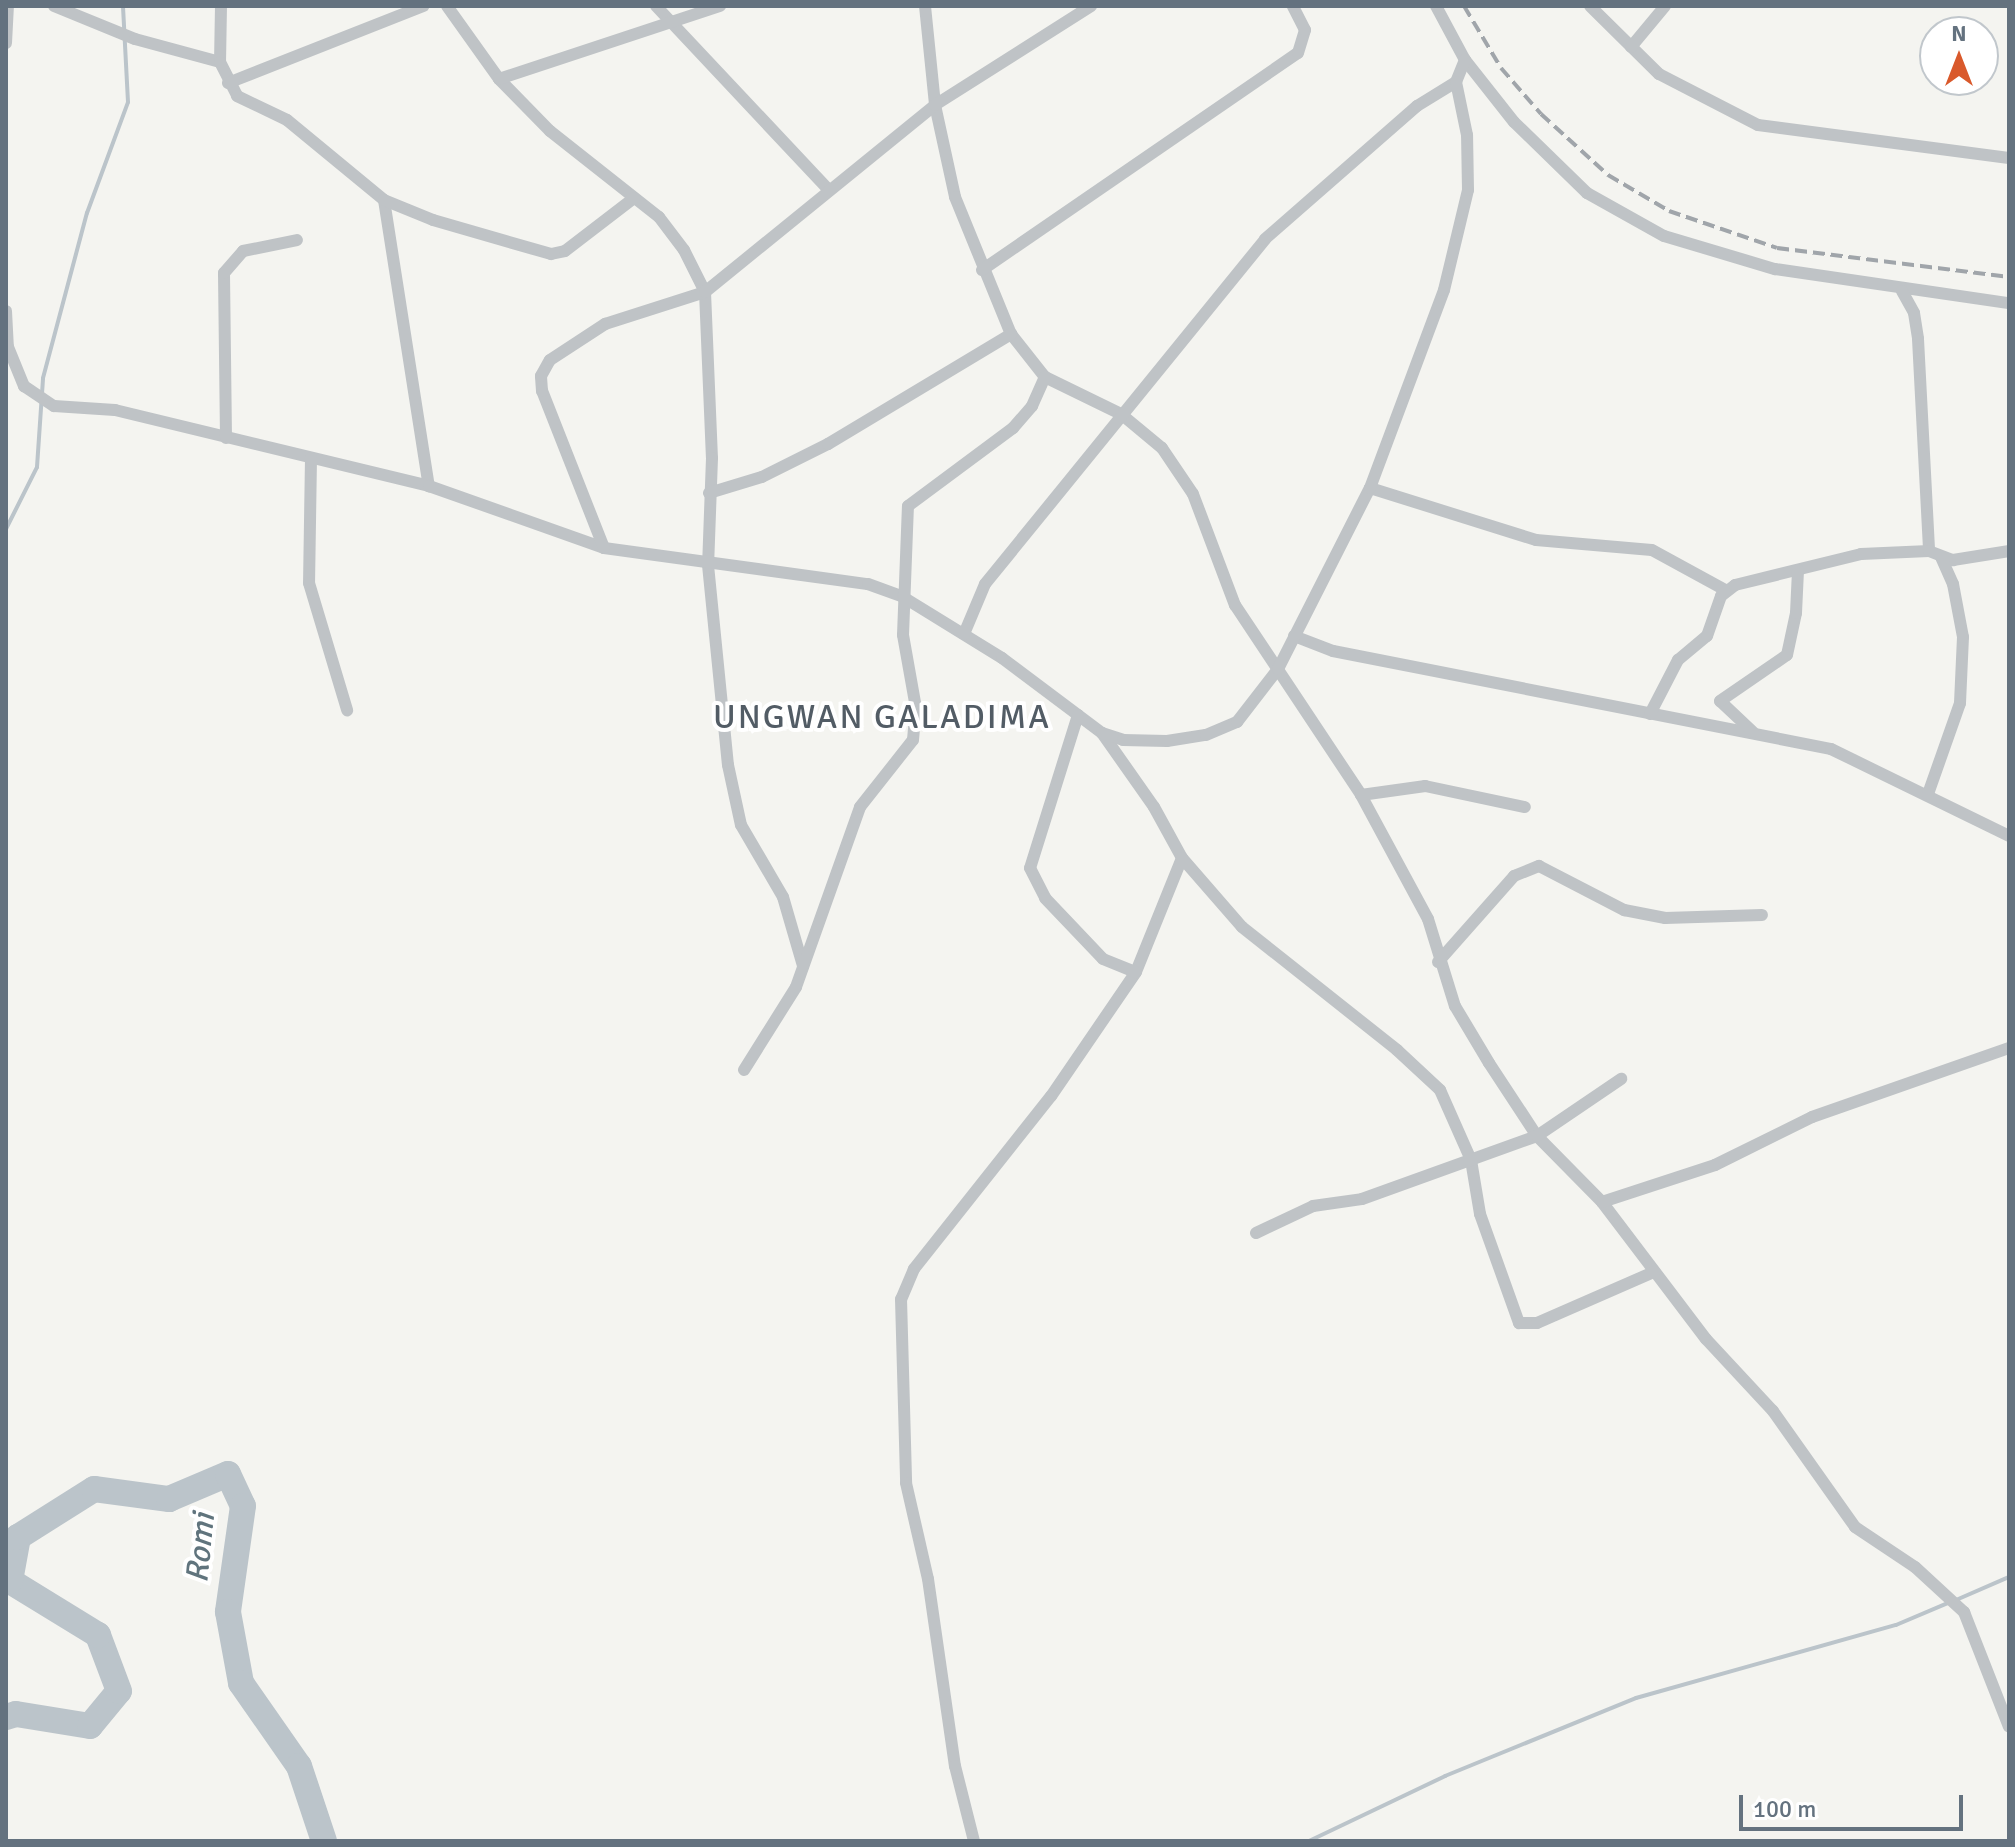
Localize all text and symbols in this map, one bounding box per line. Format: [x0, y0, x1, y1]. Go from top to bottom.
north arrow [1919, 16, 1999, 96]
text: N [1951, 20, 1967, 47]
district label: UNGWAN GALADIMA [713, 698, 1051, 738]
water label: Romi [178, 1511, 224, 1585]
scale bar [1743, 1779, 1967, 1829]
text: 100 m [1753, 1794, 1816, 1824]

